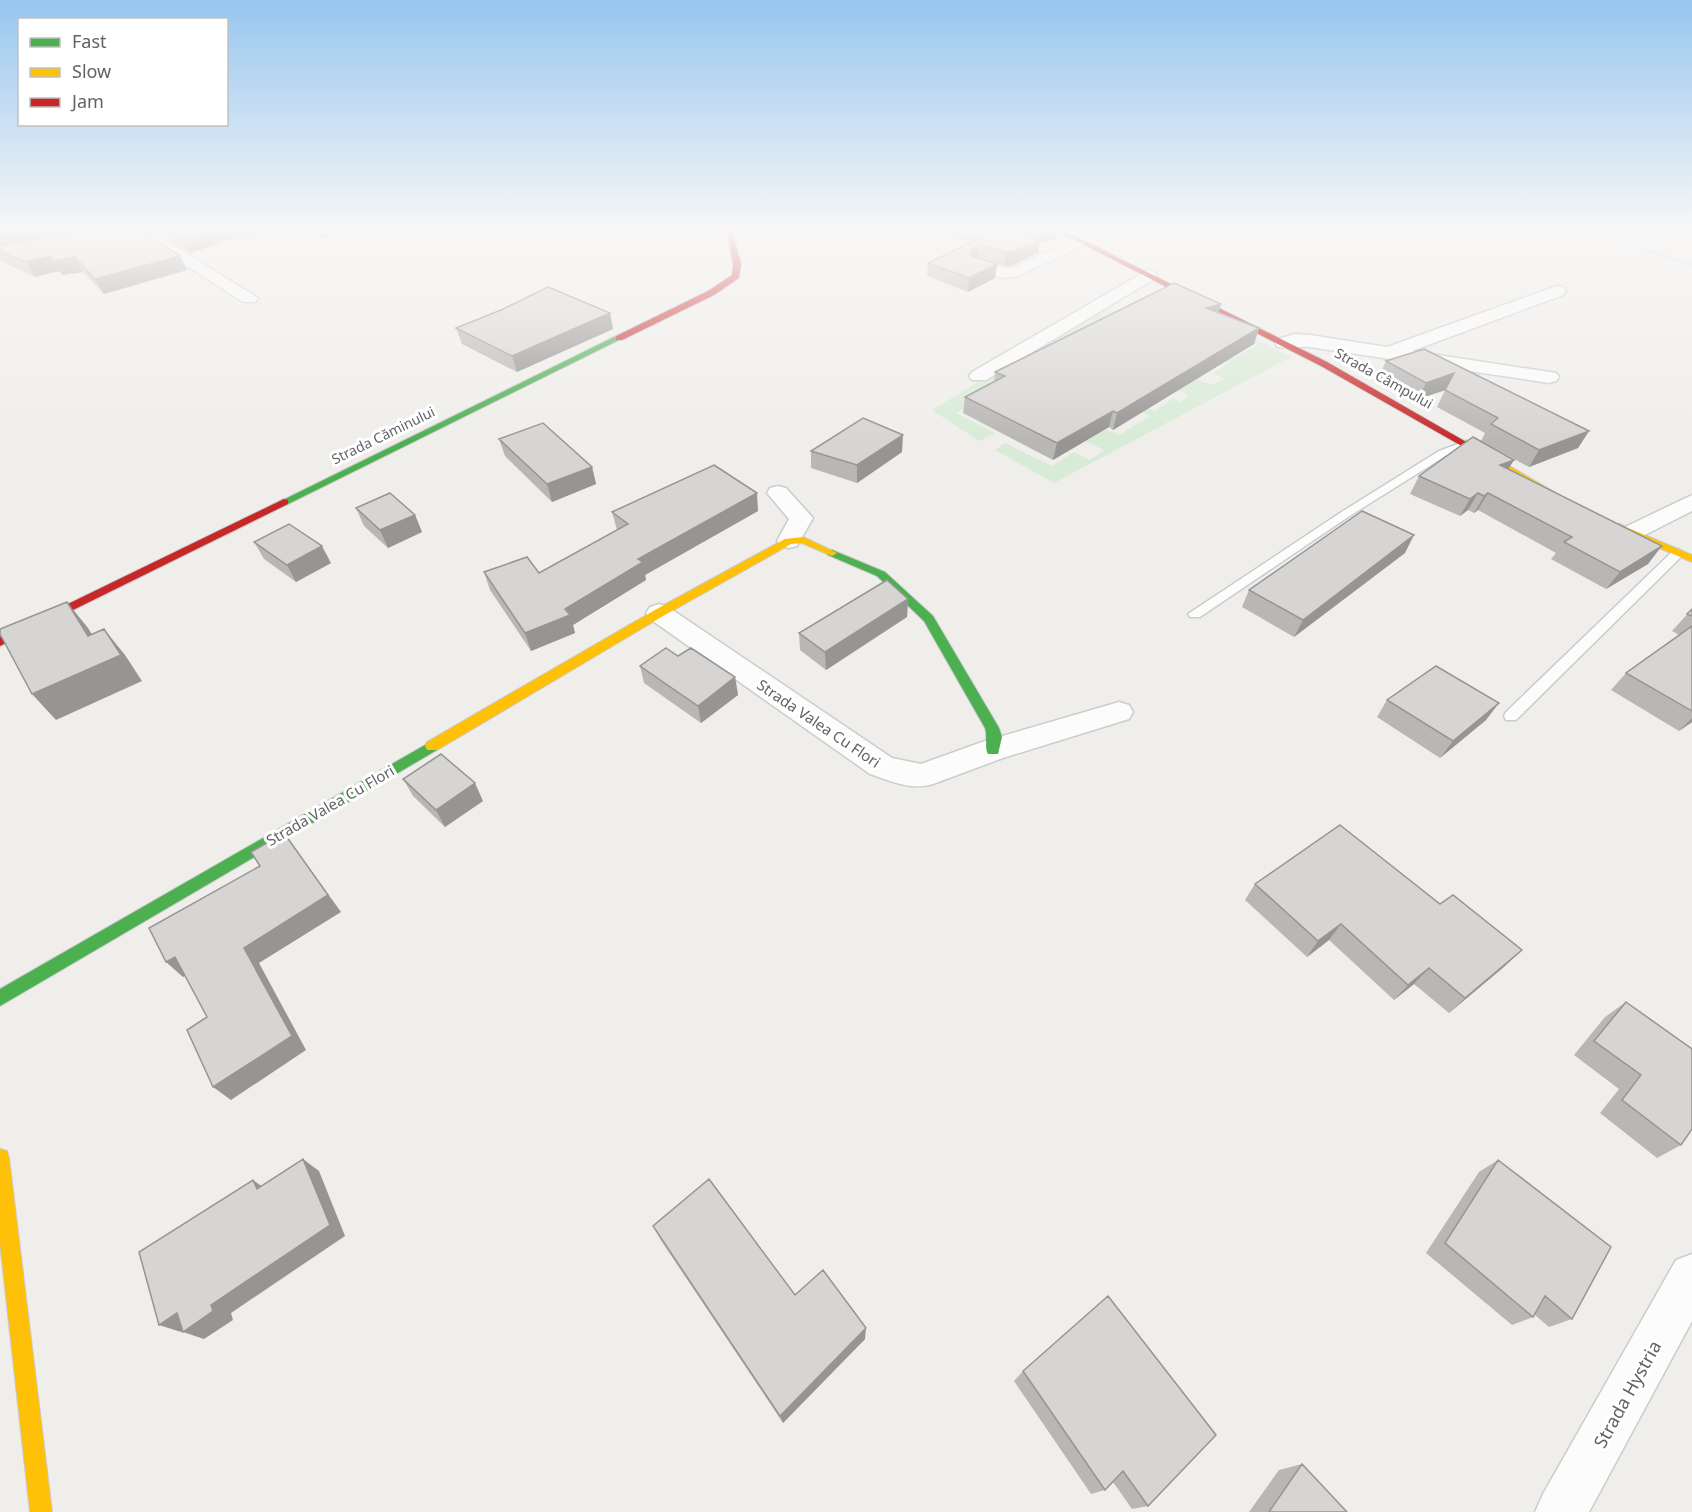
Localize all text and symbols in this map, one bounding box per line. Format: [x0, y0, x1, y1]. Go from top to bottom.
legend [18, 18, 228, 126]
text: Fast [72, 29, 107, 53]
text: Slow [72, 59, 111, 83]
text: Jam [70, 89, 104, 113]
street label: Strada Câmpului [1332, 343, 1436, 413]
street label: Strada Căminului [328, 402, 438, 468]
street label: Strada Valea Cu Flori [753, 674, 885, 772]
street label: Strada Valea Cu Flori [262, 760, 398, 850]
street label: Strada Hystria [1588, 1336, 1666, 1452]

